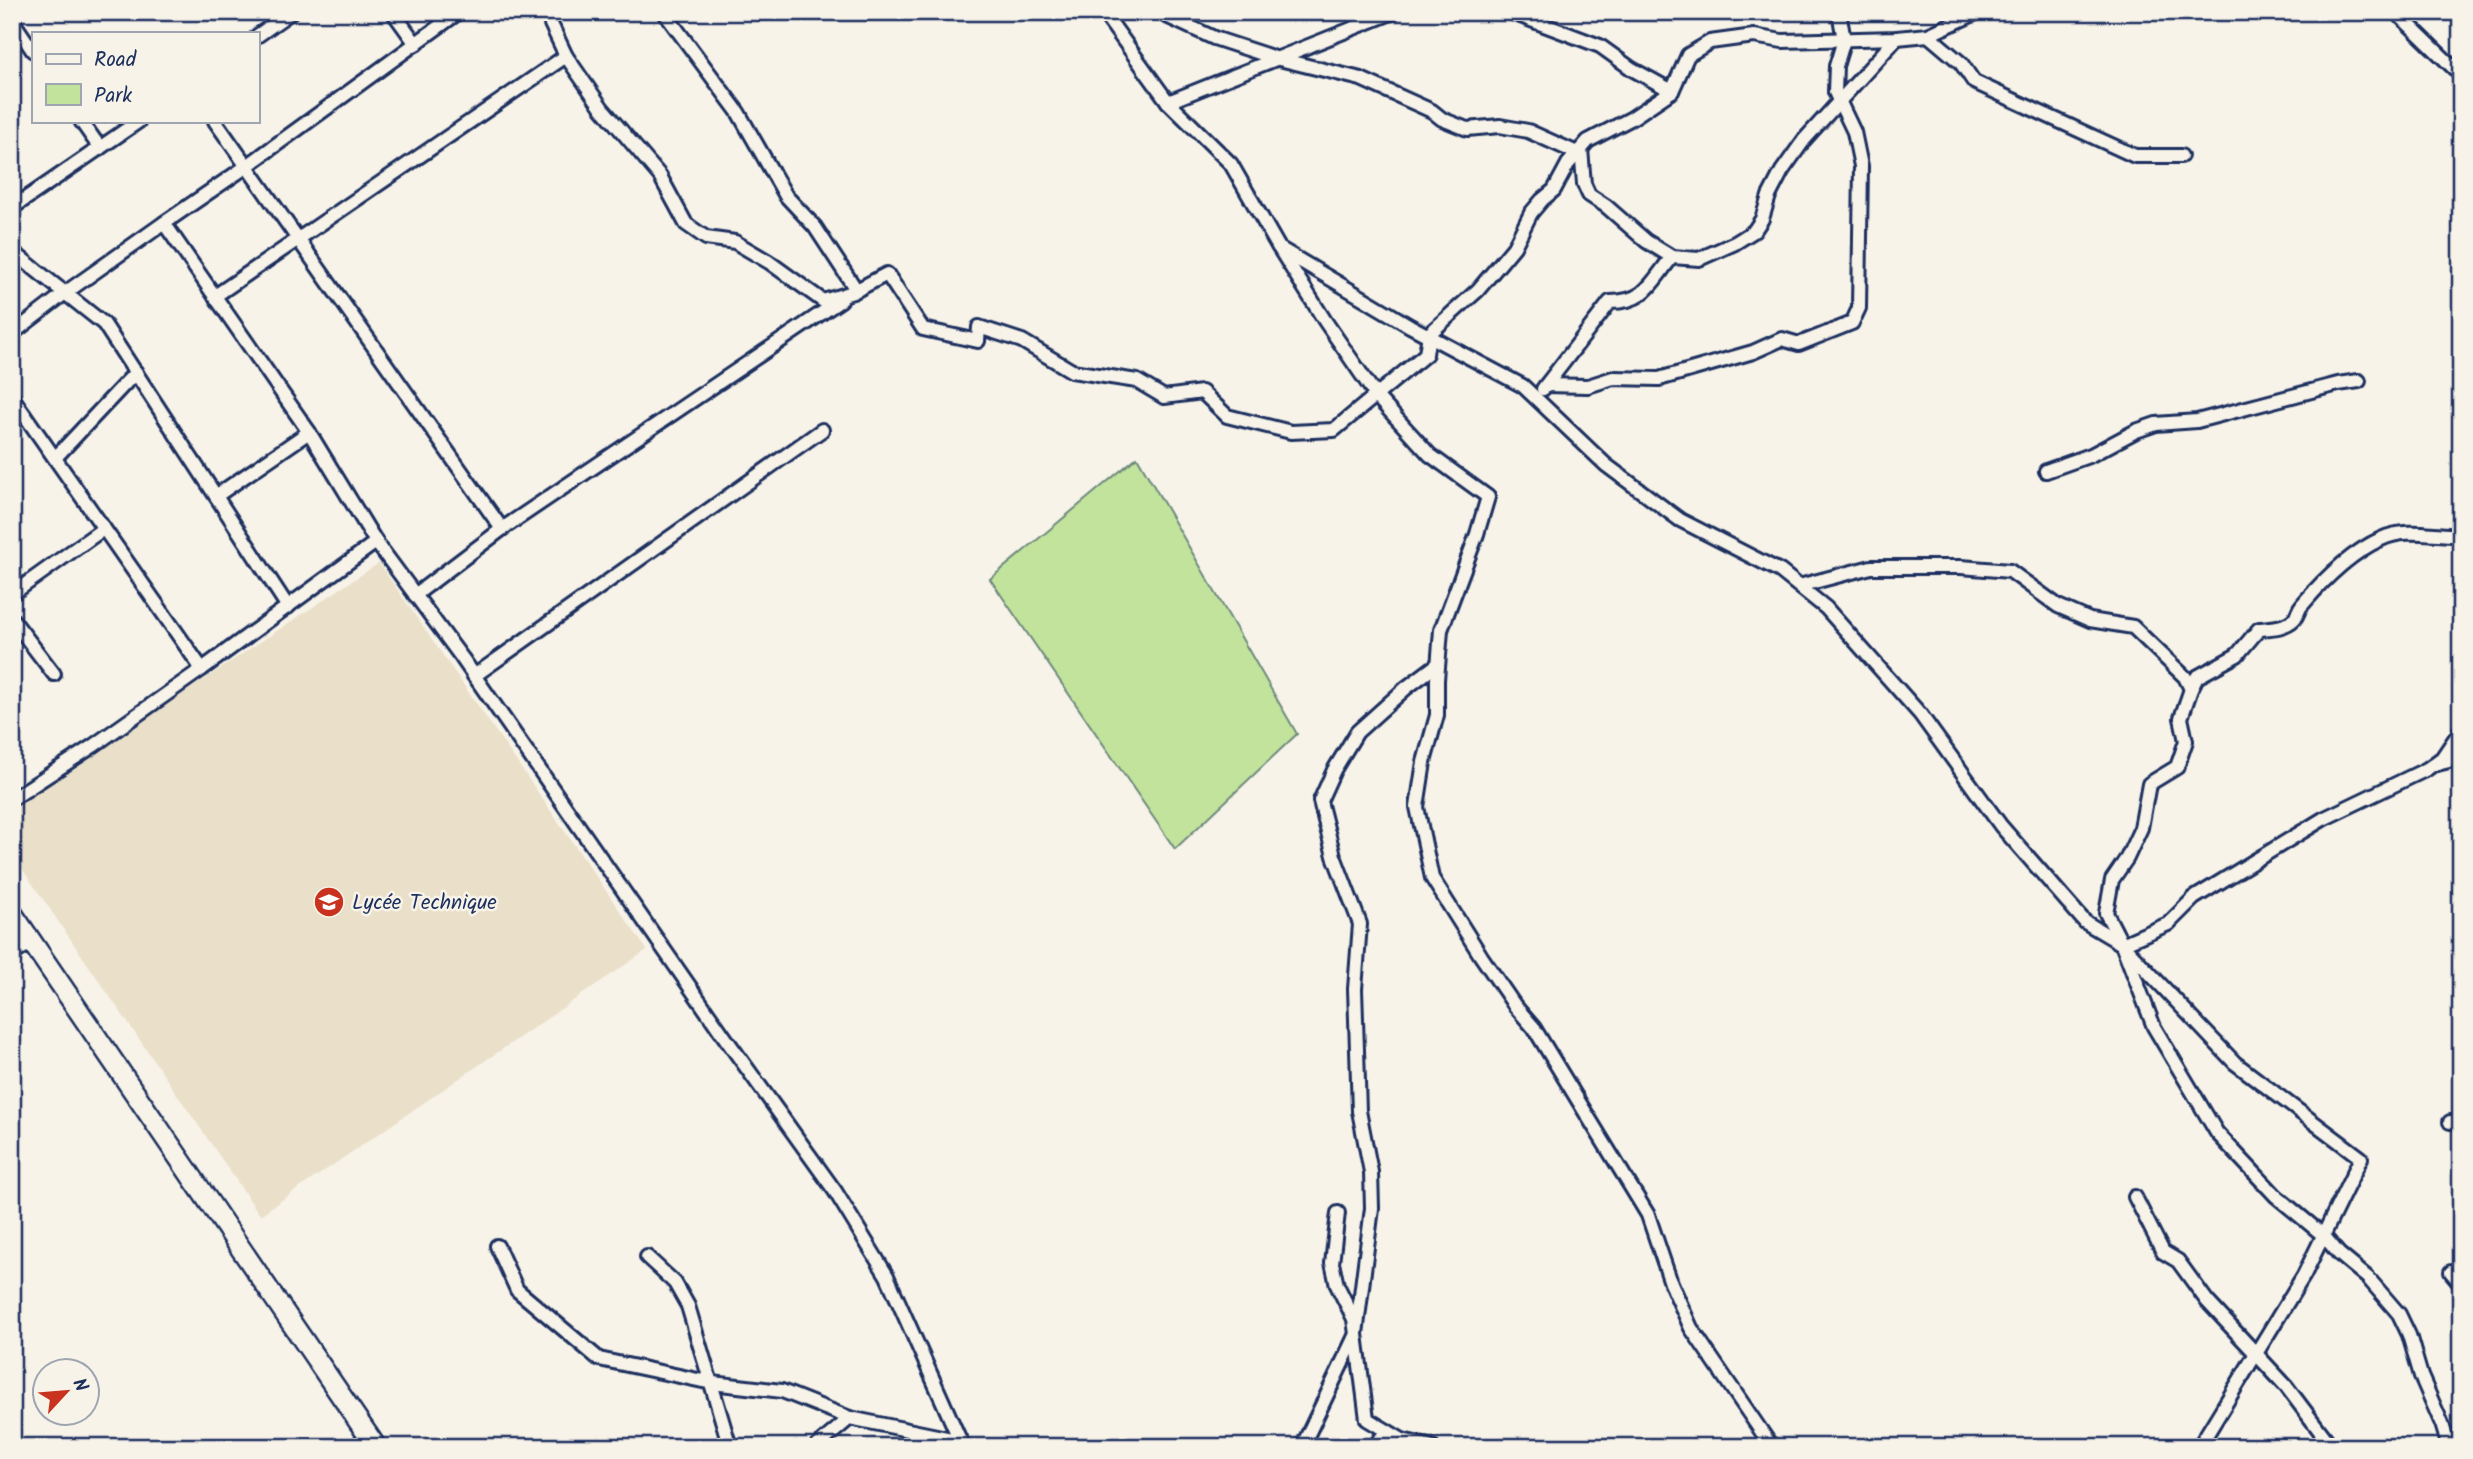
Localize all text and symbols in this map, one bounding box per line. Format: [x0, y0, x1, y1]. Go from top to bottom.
legend [32, 32, 259, 122]
text: Road [94, 44, 137, 77]
text: Park [94, 80, 132, 113]
school or university icon: Lycée Technique [312, 885, 346, 919]
place label: Lycée Technique [352, 887, 497, 920]
north arrow [32, 1358, 102, 1428]
text: N [63, 1373, 96, 1397]

